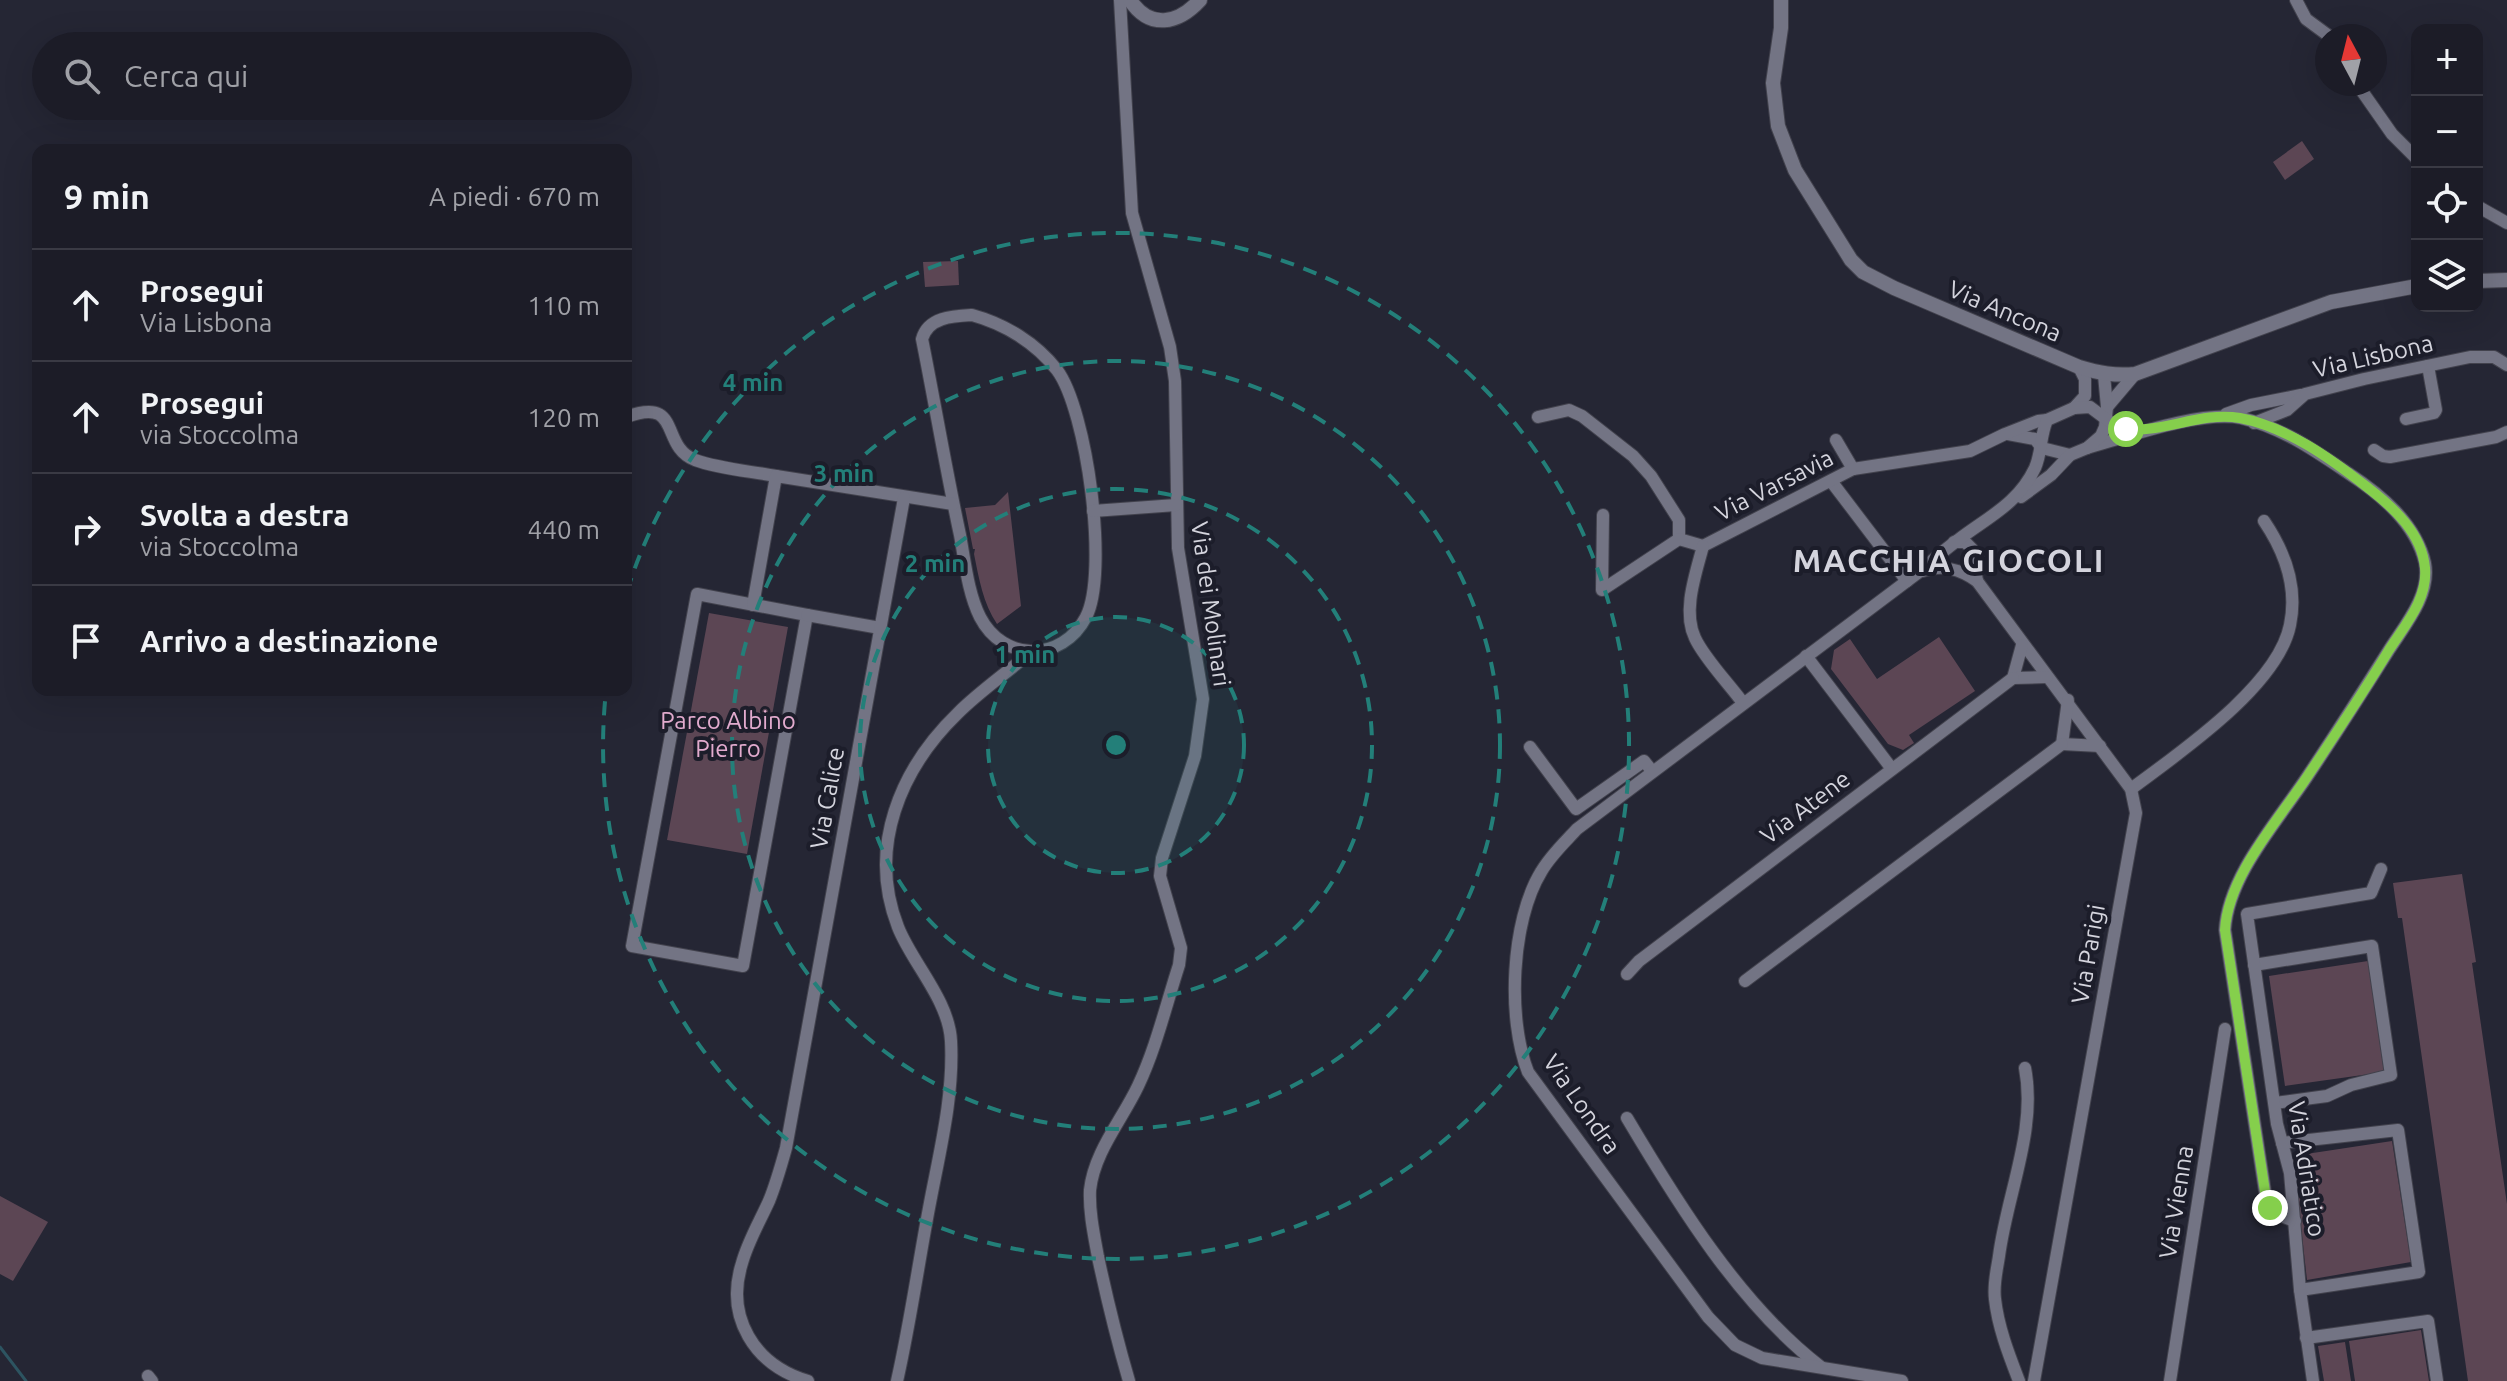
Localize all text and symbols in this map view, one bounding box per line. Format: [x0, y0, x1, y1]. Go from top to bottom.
north arrow [2315, 24, 2387, 96]
map controls [2411, 24, 2483, 312]
button: + [2411, 24, 2483, 96]
search box [32, 32, 632, 120]
icon: search [60, 54, 104, 98]
text: Cerca qui [124, 59, 248, 93]
button: − [2411, 96, 2483, 168]
button: locate [2411, 168, 2483, 240]
text: 9 min [64, 177, 150, 215]
text: A piedi · 670 m [429, 182, 600, 211]
button: layers [2411, 240, 2483, 312]
text: Prosegui [140, 274, 264, 308]
street label: Via Ancona [1944, 275, 2066, 347]
icon: ahead [64, 283, 108, 327]
text: 110 m [528, 291, 600, 320]
text: Via Lisbona [140, 308, 272, 337]
street label: Via Lisbona [2310, 329, 2436, 383]
text: 4 min [723, 369, 783, 396]
text: Prosegui [140, 386, 264, 420]
icon: ahead [64, 395, 108, 439]
text: 120 m [528, 403, 600, 432]
route start [2108, 411, 2144, 447]
text: via Stoccolma [140, 420, 299, 449]
street label: Via Varsavia [1711, 444, 1837, 526]
text: 3 min [814, 460, 874, 487]
text: Svolta a destra [140, 498, 349, 532]
icon: right [64, 507, 108, 551]
text: 440 m [528, 515, 600, 544]
street label: Via dei Molinari [1186, 520, 1236, 688]
text: via Stoccolma [140, 532, 299, 561]
district label: MACCHIA GIOCOLI [1793, 542, 2105, 578]
text: 2 min [905, 550, 965, 577]
icon: arrive [64, 619, 108, 663]
text: Arrivo a destinazione [140, 624, 438, 658]
text: 1 min [995, 641, 1055, 668]
park label: Parco Albino Pierro [660, 707, 796, 762]
centre of rings [1102, 731, 1130, 759]
street label: Via Calice [805, 745, 849, 851]
street label: Via Atene [1755, 765, 1855, 849]
street label: Via Parigi [2066, 902, 2110, 1006]
street label: Via Londra [1538, 1049, 1626, 1159]
street label: Via Adriatico [2283, 1099, 2331, 1239]
street label: Via Vienna [2154, 1143, 2198, 1261]
route end [2252, 1190, 2288, 1226]

